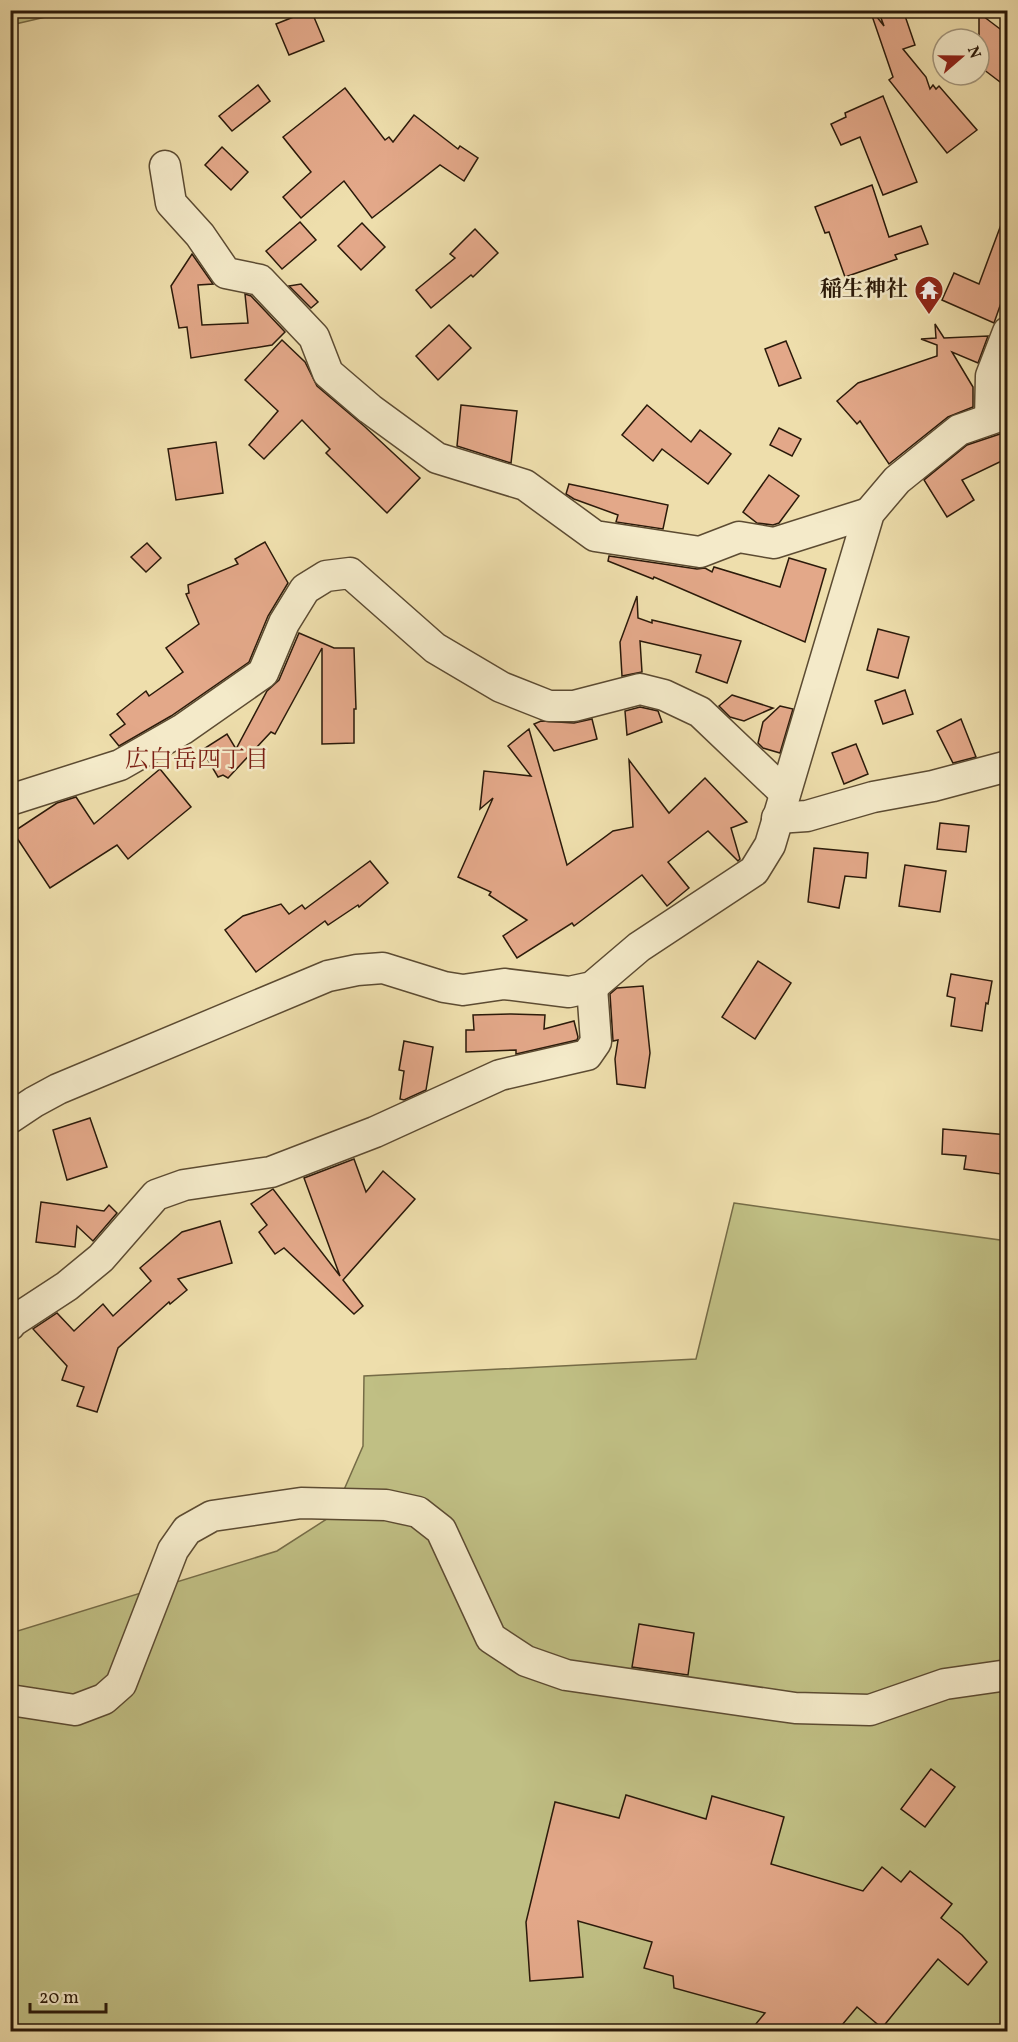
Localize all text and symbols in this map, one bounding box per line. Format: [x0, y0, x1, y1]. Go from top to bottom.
north arrow [931, 27, 991, 87]
text: N [961, 43, 986, 62]
temple icon: 稲生神社 [913, 274, 945, 316]
place label: 稲生神社 [820, 275, 908, 306]
district label: 広白岳四丁目 [125, 744, 269, 778]
scale bar [30, 1976, 106, 2014]
text: 20 m [39, 1986, 79, 2011]

